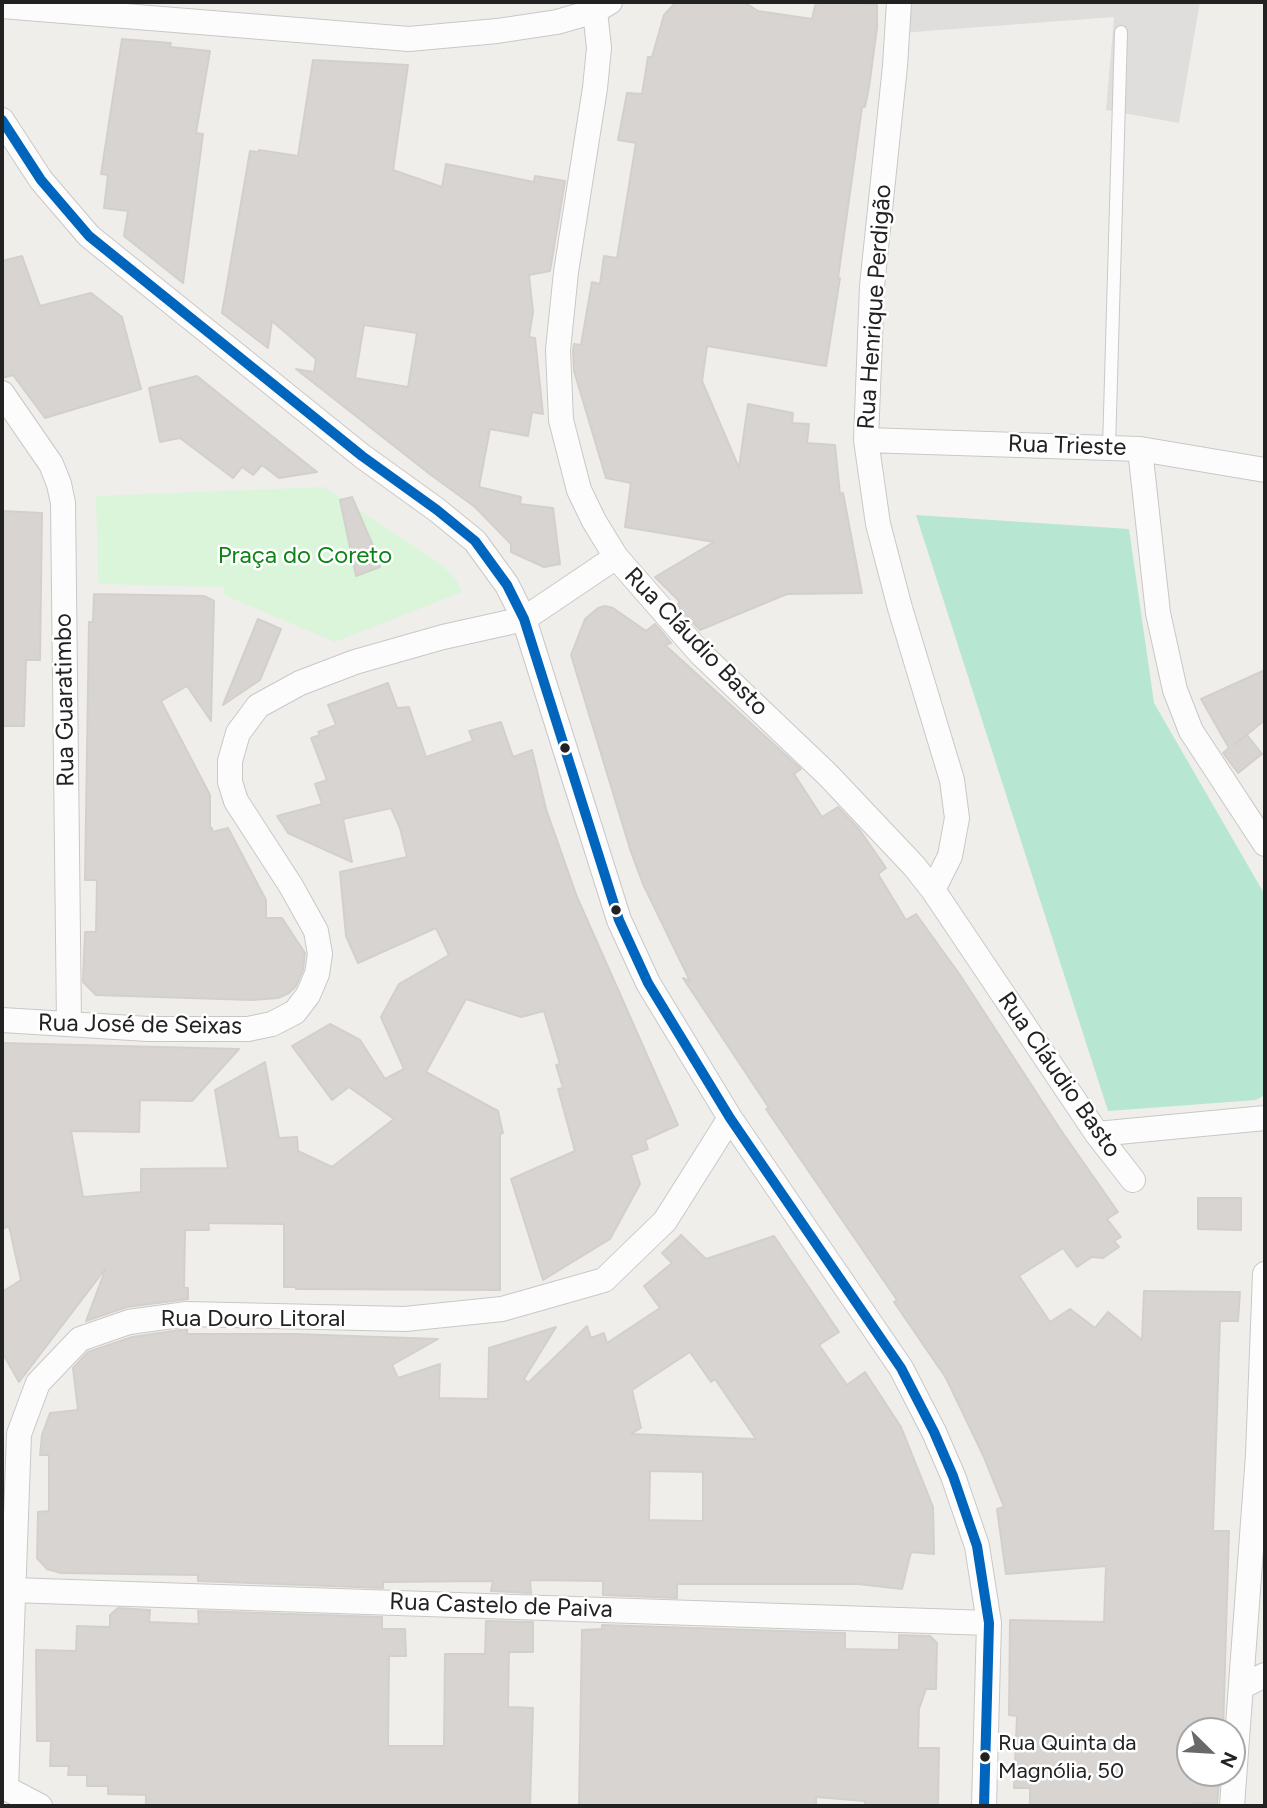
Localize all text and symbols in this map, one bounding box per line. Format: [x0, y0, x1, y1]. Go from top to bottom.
street label: Rua Henrique Perdigão [852, 183, 898, 431]
street label: Rua Trieste [1007, 430, 1127, 462]
park label: Praça do Coreto [218, 542, 392, 570]
street label: Rua Cláudio Basto [618, 562, 774, 722]
street label: Rua Guaratimbo [49, 613, 81, 787]
unlabelled marker [558, 741, 572, 755]
unlabelled marker [609, 903, 623, 917]
street label: Rua Cláudio Basto [991, 987, 1127, 1163]
street label: Rua José de Seixas [38, 1009, 242, 1041]
street label: Rua Douro Litoral [161, 1305, 345, 1333]
street label: Rua Castelo de Paiva [389, 1588, 613, 1624]
north arrow [1176, 1717, 1246, 1787]
place label: Rua Quinta da Magnólia, 50 [998, 1731, 1137, 1782]
text: N [1215, 1749, 1242, 1771]
marker: Rua Quinta da Magnólia, 50 [978, 1750, 992, 1764]

